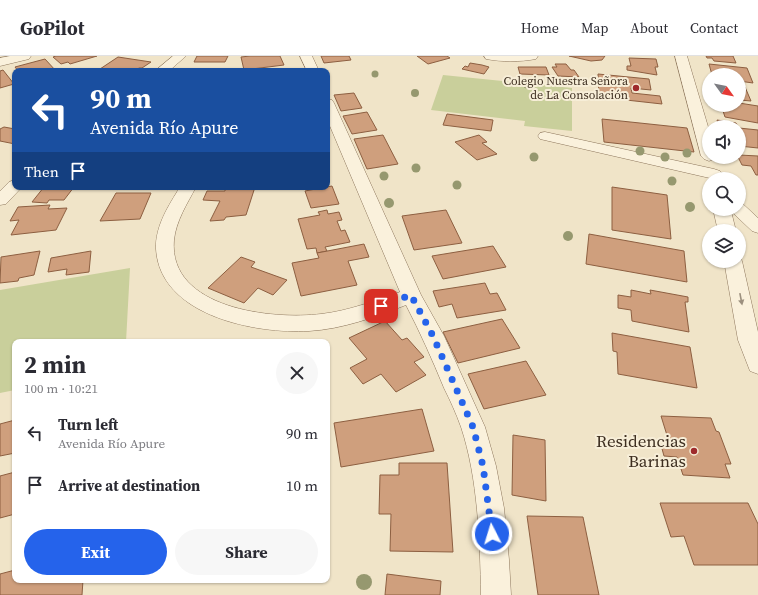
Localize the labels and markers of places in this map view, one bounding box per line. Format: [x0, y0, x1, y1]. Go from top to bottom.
place label: Colegio Nuestra Señora de La Consolación [503, 73, 629, 103]
marker: Colegio Nuestra Señora de La Consolación [631, 83, 641, 93]
pin [364, 289, 398, 323]
place label: Residencias Barinas [596, 429, 686, 473]
marker: Residencias Barinas [689, 446, 699, 456]

